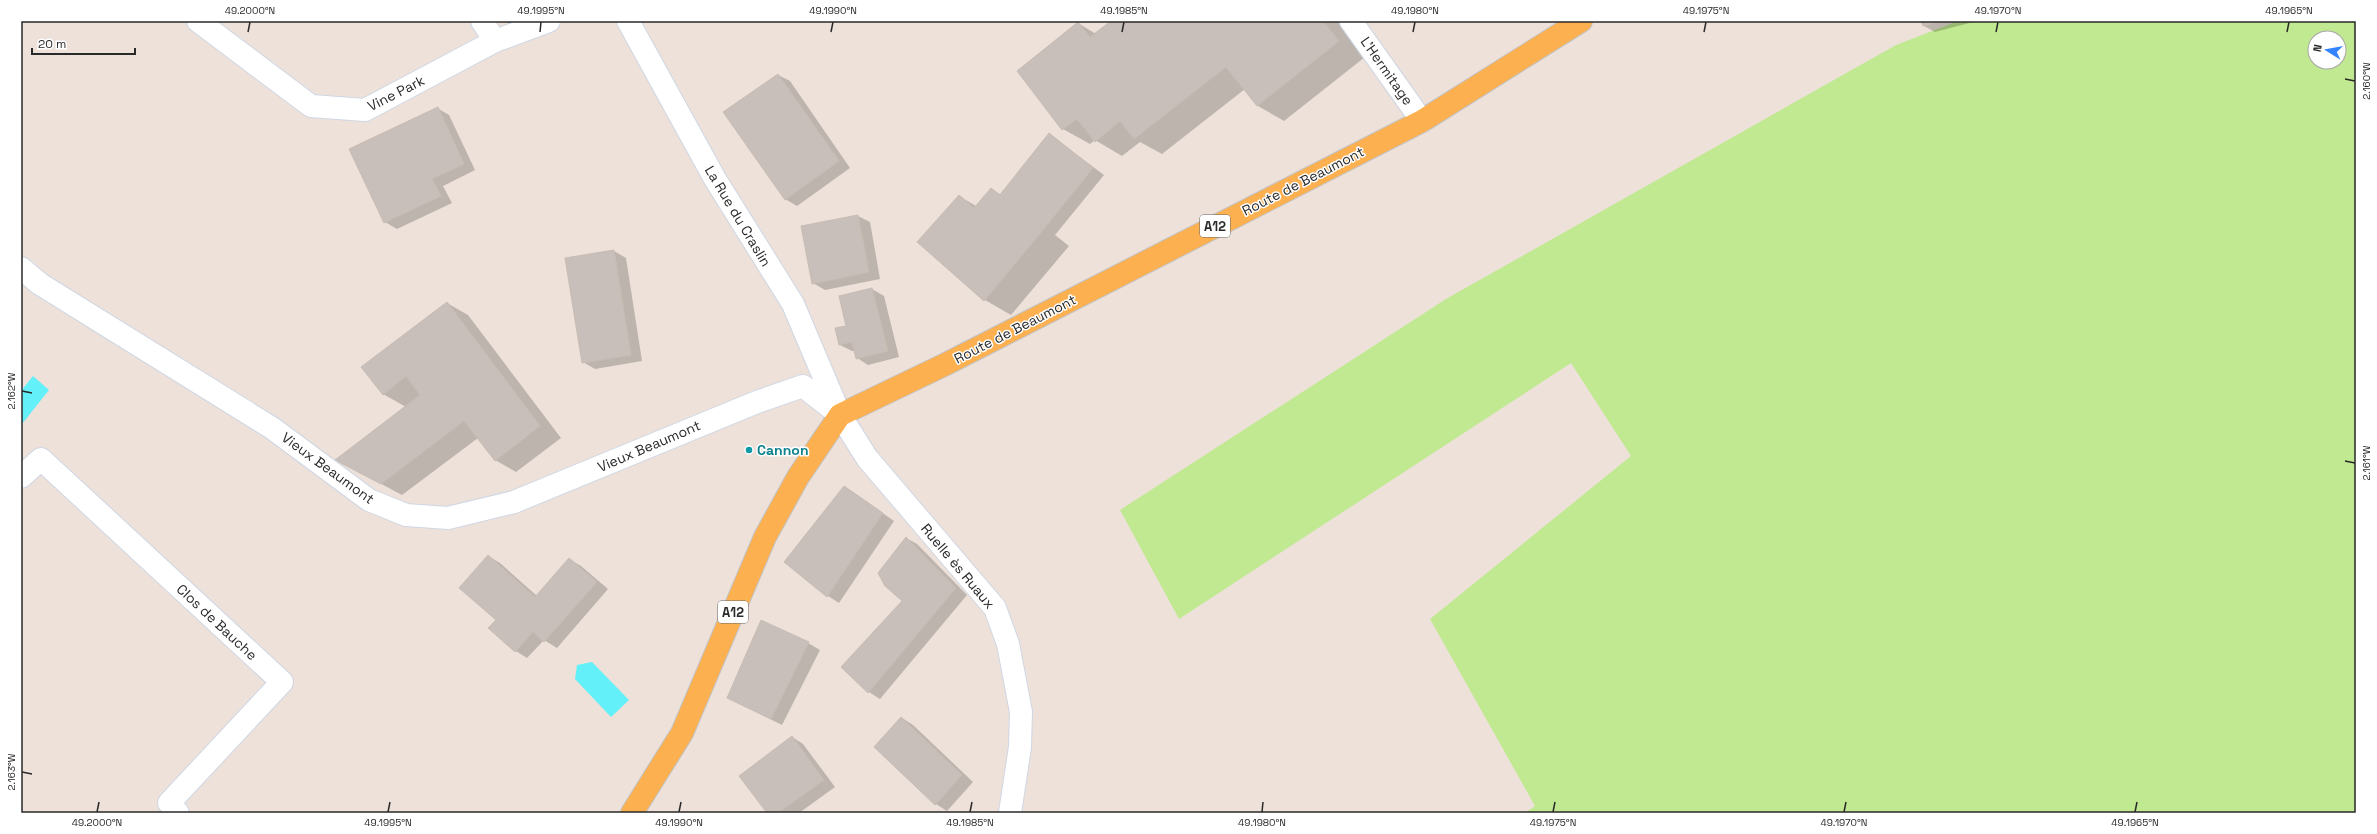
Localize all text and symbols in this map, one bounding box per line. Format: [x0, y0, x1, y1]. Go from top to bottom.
text: 49.2000°N [225, 4, 275, 17]
text: 49.1995°N [517, 4, 565, 17]
text: 49.1990°N [809, 4, 857, 17]
text: 49.1985°N [1100, 4, 1148, 17]
text: 49.1980°N [1391, 4, 1439, 17]
text: 49.1975°N [1683, 4, 1729, 17]
text: 49.1970°N [1975, 4, 2021, 17]
text: 49.1965°N [2265, 4, 2313, 17]
scale bar [32, 30, 135, 56]
north arrow [2307, 30, 2347, 70]
street label: L'Hermitage [1357, 33, 1417, 109]
text: 20 m [38, 36, 66, 52]
text: N [2310, 43, 2325, 53]
text: 2.160°W [2360, 62, 2373, 100]
street label: Vine Park [364, 71, 428, 115]
street label: Route de Beaumont [1239, 142, 1367, 220]
street label: La Rue du Craslin [701, 162, 775, 270]
road number: A12 [1200, 215, 1230, 237]
street label: Route de Beaumont [951, 290, 1079, 368]
text: 2.162°W [5, 372, 18, 410]
street label: Vieux Beaumont [595, 416, 703, 476]
street label: Vieux Beaumont [278, 428, 378, 508]
place label: Cannon [757, 441, 809, 459]
marker: Cannon [744, 445, 754, 455]
text: 2.161°W [2360, 445, 2373, 481]
street label: Ruelle ès Ruaux [917, 520, 999, 612]
street label: Clos de Bauche [173, 580, 261, 664]
road number: A12 [718, 601, 748, 623]
text: 2.163°W [5, 753, 18, 791]
text: 49.2000°N [72, 816, 122, 829]
text: 49.1995°N [364, 816, 412, 829]
text: 49.1990°N [655, 816, 703, 829]
text: 49.1985°N [946, 816, 994, 829]
text: 49.1980°N [1238, 816, 1286, 829]
text: 49.1975°N [1530, 816, 1576, 829]
text: 49.1970°N [1821, 816, 1867, 829]
text: 49.1965°N [2111, 816, 2159, 829]

